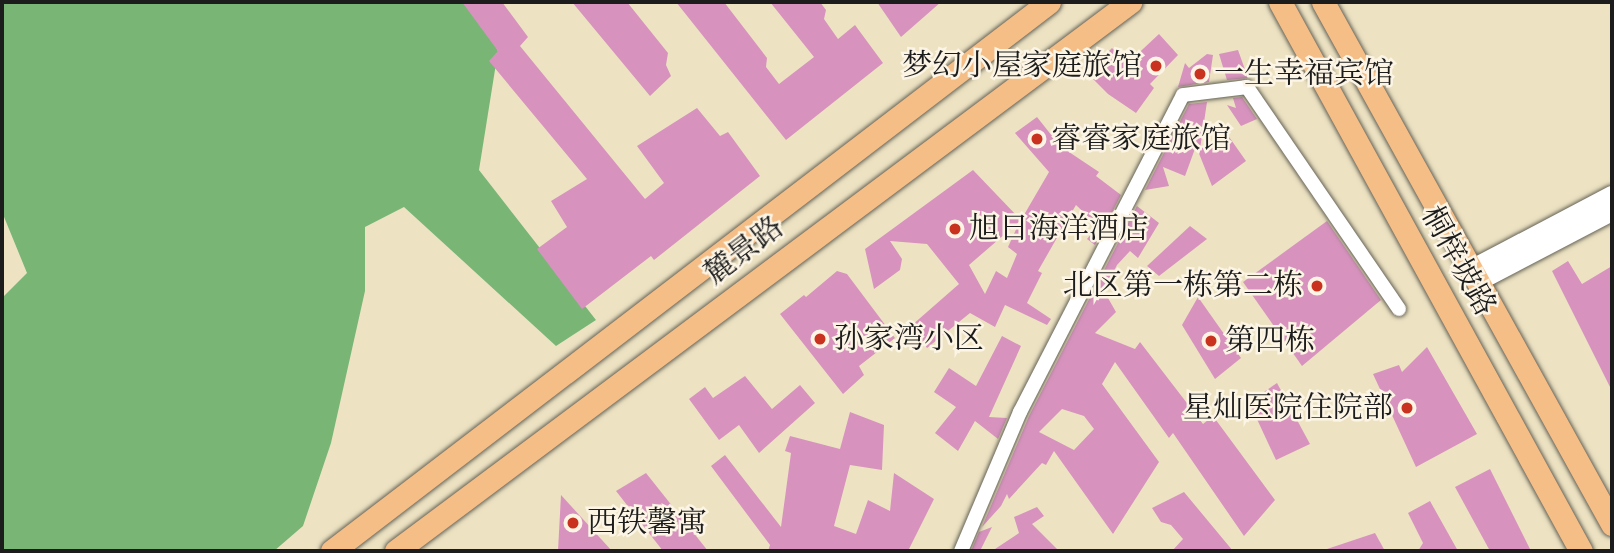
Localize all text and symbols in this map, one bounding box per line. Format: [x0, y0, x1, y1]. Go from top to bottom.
place label: 梦幻小屋家庭旅馆 [902, 48, 1142, 84]
place label: 一生幸福宾馆 [1214, 56, 1394, 92]
marker: 梦幻小屋家庭旅馆 [1148, 58, 1164, 74]
marker: 一生幸福宾馆 [1192, 66, 1208, 82]
place label: 睿睿家庭旅馆 [1051, 121, 1231, 157]
marker: 睿睿家庭旅馆 [1029, 131, 1045, 147]
street label: 桐梓坡路 [1413, 200, 1503, 322]
street label: 麓景路 [697, 210, 791, 292]
place label: 旭日海洋酒店 [969, 211, 1149, 247]
marker: 旭日海洋酒店 [947, 221, 963, 237]
place label: 北区第一栋第二栋 [1063, 268, 1303, 304]
marker: 北区第一栋第二栋 [1309, 278, 1325, 294]
place label: 孙家湾小区 [834, 321, 984, 357]
place label: 第四栋 [1225, 323, 1315, 359]
marker: 孙家湾小区 [812, 331, 828, 347]
marker: 第四栋 [1203, 333, 1219, 349]
place label: 星灿医院住院部 [1183, 390, 1393, 426]
marker: 星灿医院住院部 [1399, 400, 1415, 416]
place label: 西铁馨寓 [587, 505, 707, 541]
marker: 西铁馨寓 [565, 515, 581, 531]

